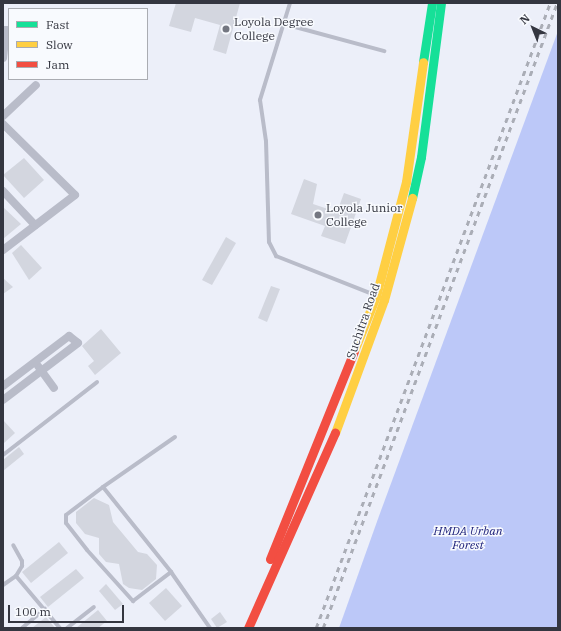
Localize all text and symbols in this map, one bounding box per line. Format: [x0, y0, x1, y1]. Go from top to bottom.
legend [8, 8, 148, 80]
north arrow [513, 8, 553, 48]
text: N [517, 11, 533, 27]
place label: Loyola Degree College [234, 15, 313, 43]
text: Fast [46, 17, 70, 32]
marker: Loyola Degree College [221, 24, 231, 34]
text: Slow [46, 37, 73, 52]
text: Jam [46, 57, 69, 72]
place label: Loyola Junior College [326, 201, 402, 229]
marker: Loyola Junior College [313, 210, 323, 220]
street label: Suchitra Road [343, 281, 383, 361]
park label: HMDA Urban Forest [433, 524, 503, 552]
scale bar [10, 597, 126, 623]
text: 100 m [15, 604, 51, 619]

